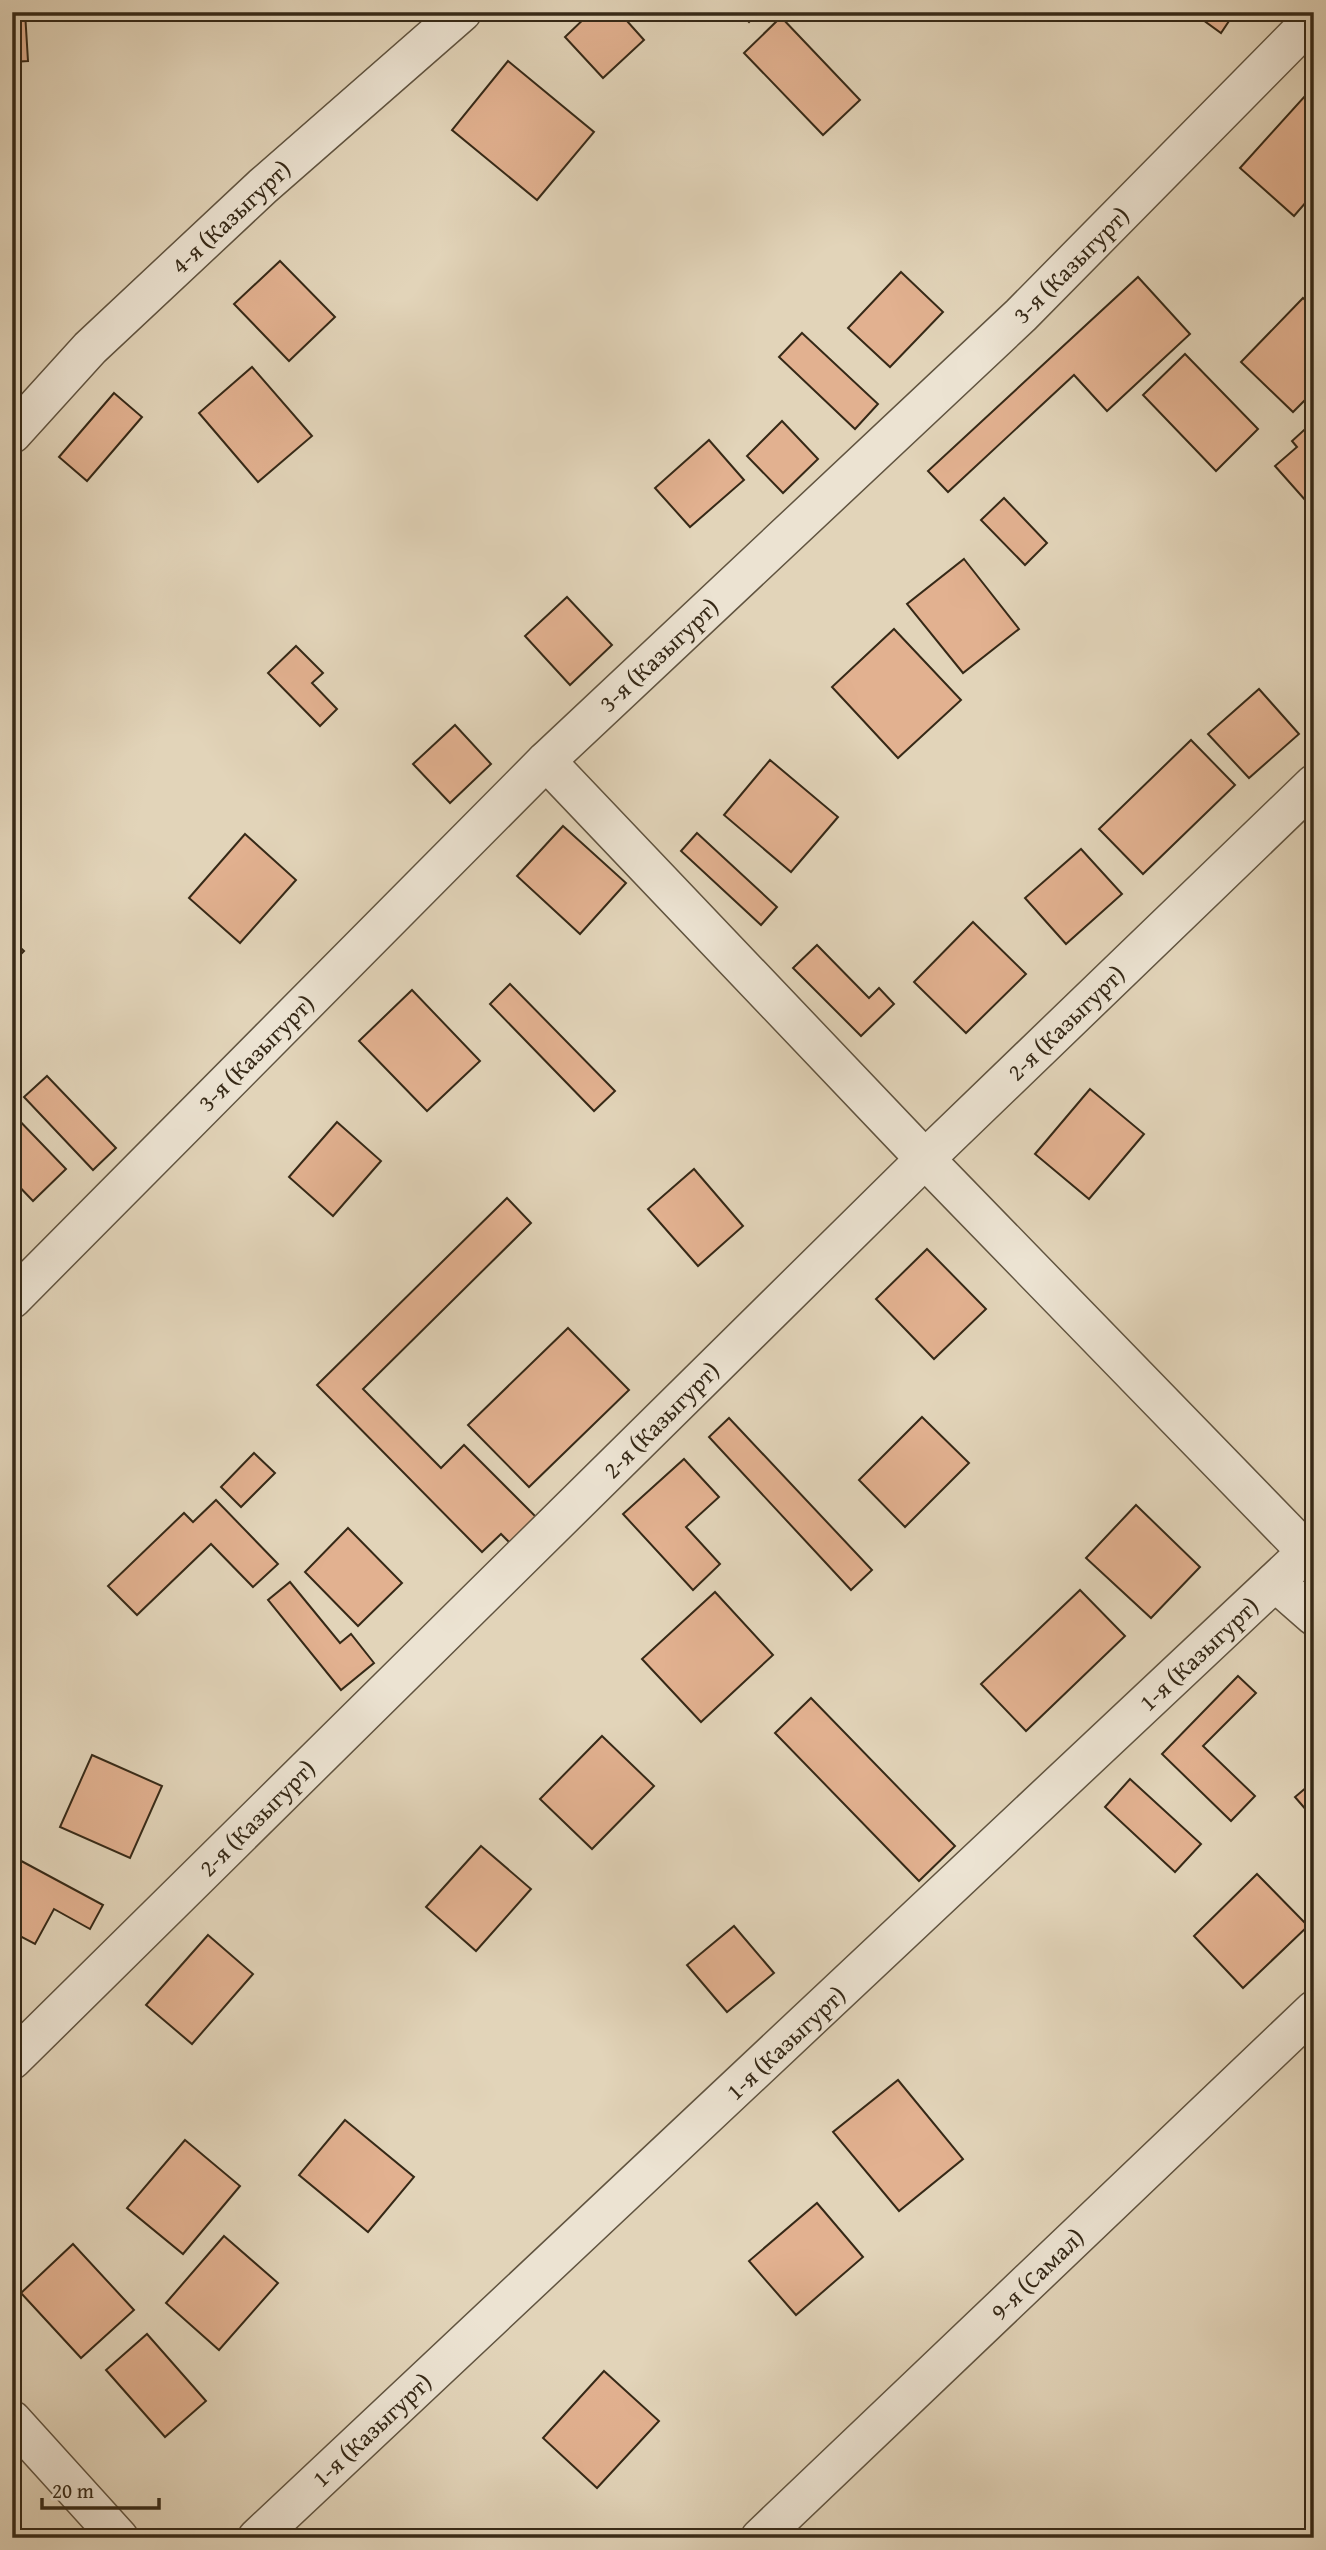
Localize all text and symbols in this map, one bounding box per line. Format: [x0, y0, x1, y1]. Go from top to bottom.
street label: 4-я (Казыгурт) [163, 152, 299, 282]
street label: 3-я (Казыгурт) [1005, 199, 1137, 331]
street label: 3-я (Казыгурт) [591, 590, 727, 720]
street label: 2-я (Казыгурт) [999, 957, 1133, 1089]
street label: 3-я (Казыгурт) [190, 987, 322, 1119]
street label: 2-я (Казыгурт) [595, 1354, 727, 1486]
street label: 1-я (Казыгурт) [1131, 1589, 1267, 1719]
street label: 2-я (Казыгурт) [191, 1752, 323, 1884]
street label: 1-я (Казыгурт) [718, 1978, 854, 2108]
street label: 9-я (Самал) [982, 2220, 1092, 2328]
street label: 1-я (Казыгурт) [304, 2365, 440, 2495]
scale bar [42, 2466, 159, 2510]
text: 20 m [52, 2475, 94, 2506]

